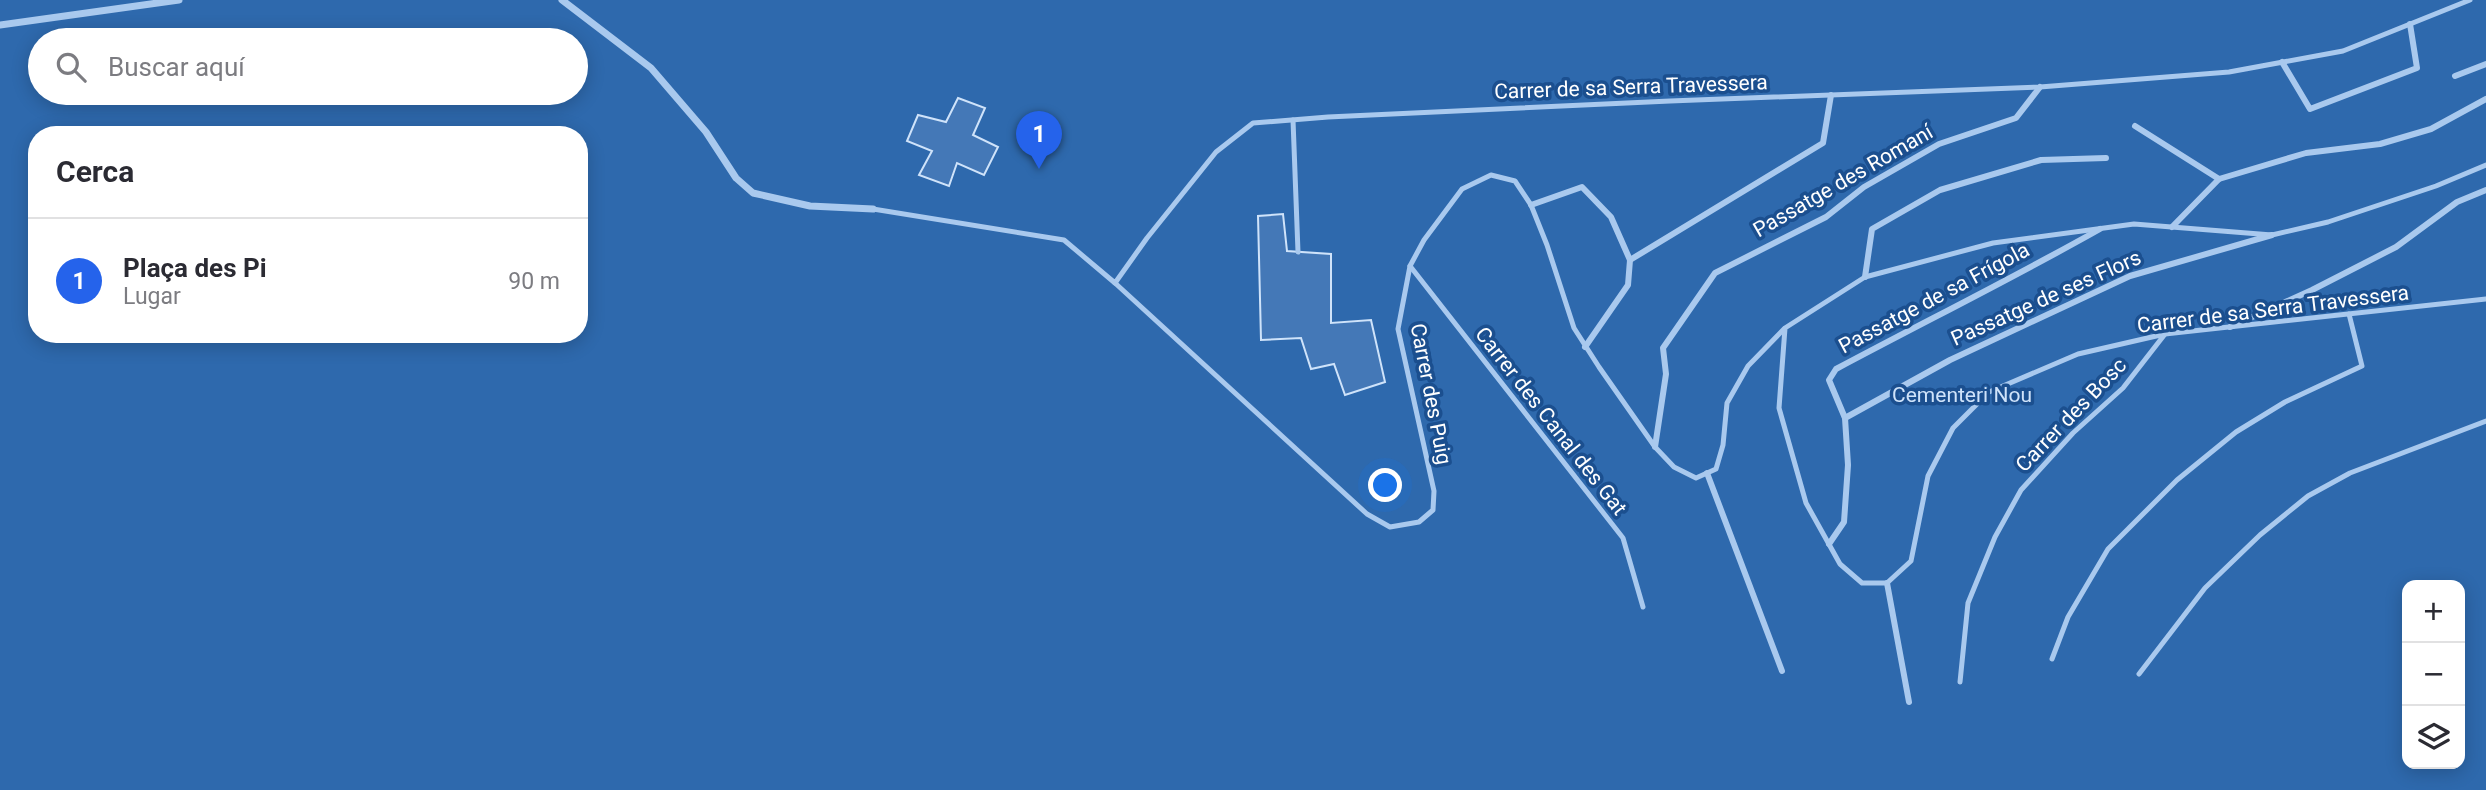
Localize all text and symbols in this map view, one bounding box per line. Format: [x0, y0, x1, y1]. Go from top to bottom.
search box [28, 28, 588, 105]
icon: search [52, 48, 90, 86]
text: Buscar aquí [108, 52, 245, 82]
street label: Carrer de sa Serra Travessera [1494, 70, 1768, 104]
pin: 1 [1016, 111, 1062, 169]
street label: Passatge des Romaní [1749, 119, 1938, 242]
text: Cerca [56, 154, 134, 189]
street label: Passatge de sa Frígola [1835, 238, 2033, 358]
street label: Passatge de ses Flors [1947, 245, 2145, 351]
text: Plaça des Pi [123, 253, 267, 283]
text: 1 [72, 268, 86, 295]
text: 90 m [508, 268, 560, 295]
street label: Carrer de sa Serra Travessera [2136, 280, 2410, 338]
text: Lugar [123, 283, 181, 310]
street label: Carrer des Puig [1406, 321, 1456, 467]
street label: Carrer des Canal des Gat [1470, 322, 1632, 520]
street label: Carrer des Bosc [2011, 353, 2131, 477]
park label: Cementeri Nou [1892, 383, 2032, 407]
your location [1368, 468, 1402, 502]
map controls [2402, 580, 2465, 769]
button: + [2402, 580, 2465, 643]
button: − [2402, 643, 2465, 706]
button: layers [2402, 706, 2465, 769]

